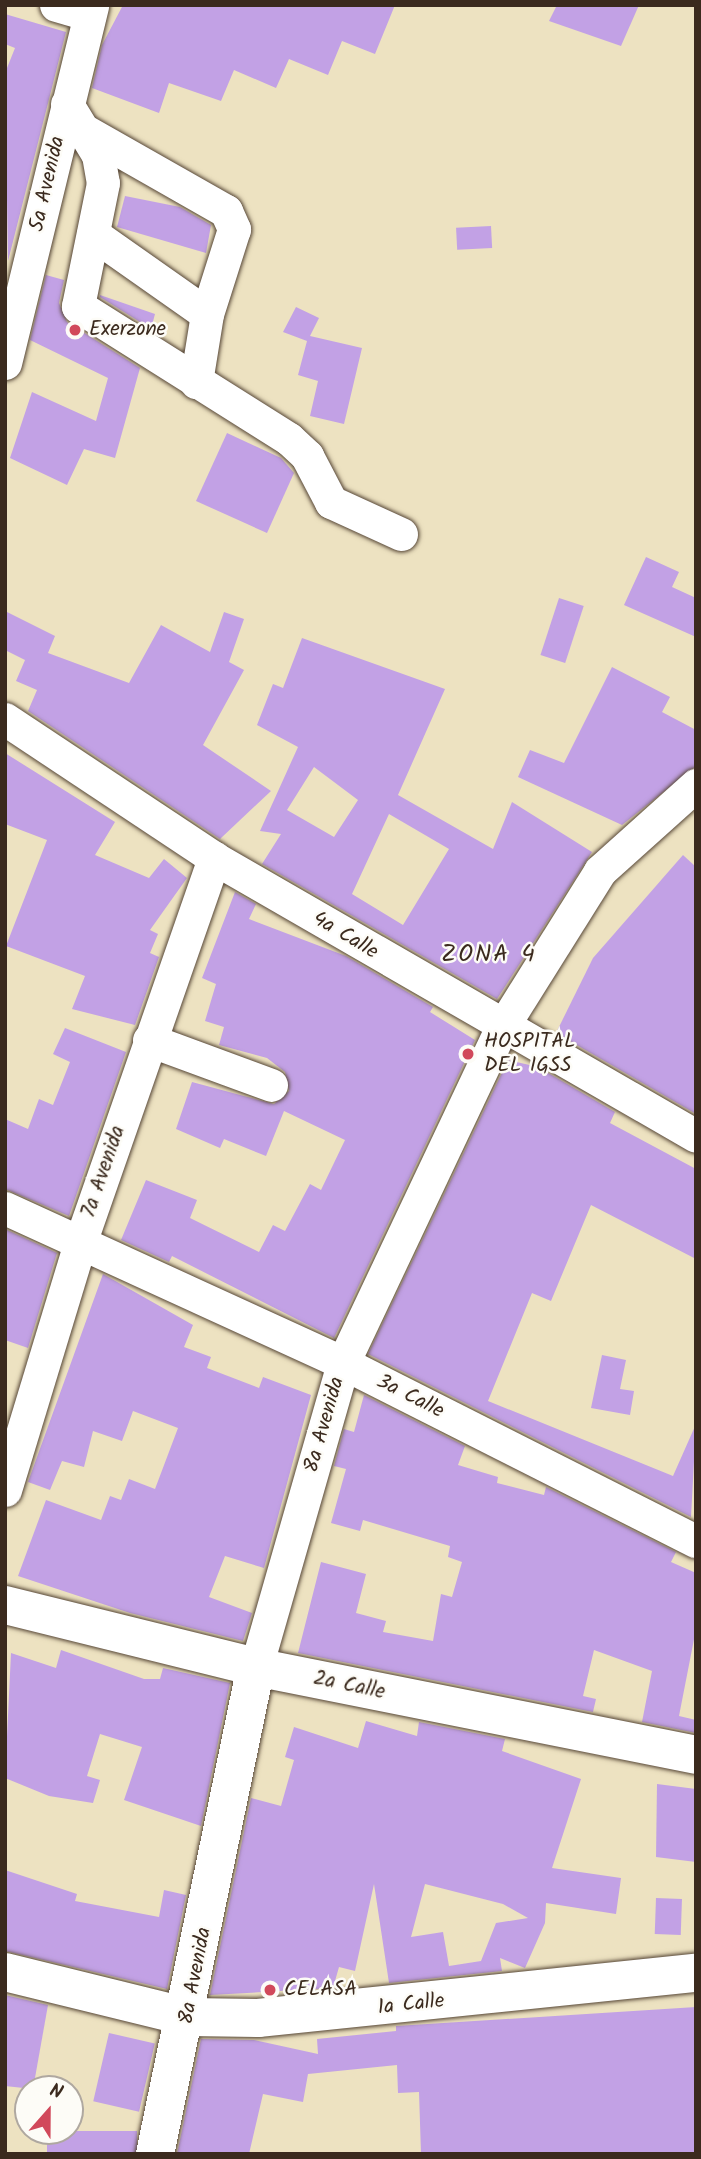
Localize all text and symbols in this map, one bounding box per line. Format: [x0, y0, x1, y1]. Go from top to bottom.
street label: 5a Avenida [25, 134, 71, 234]
place label: Exerzone [89, 317, 166, 343]
marker: Exerzone [67, 322, 83, 338]
street label: 4a Calle [308, 907, 382, 965]
district label: ZONA 4 [442, 941, 536, 969]
place label: HOSPITAL DEL IGSS [484, 1029, 575, 1079]
marker: HOSPITAL DEL IGSS [458, 1044, 478, 1064]
street label: 7a Avenida [77, 1123, 131, 1221]
street label: 3a Calle [372, 1369, 448, 1425]
street label: 8a Avenida [299, 1374, 351, 1476]
street label: 2a Calle [311, 1666, 387, 1706]
street label: 8a Avenida [174, 1925, 218, 2027]
place label: CELASA [284, 1977, 357, 2003]
marker: CELASA [262, 1982, 278, 1998]
street label: 1a Calle [376, 1989, 446, 2021]
north arrow [14, 2075, 84, 2145]
text: N [45, 2076, 67, 2108]

